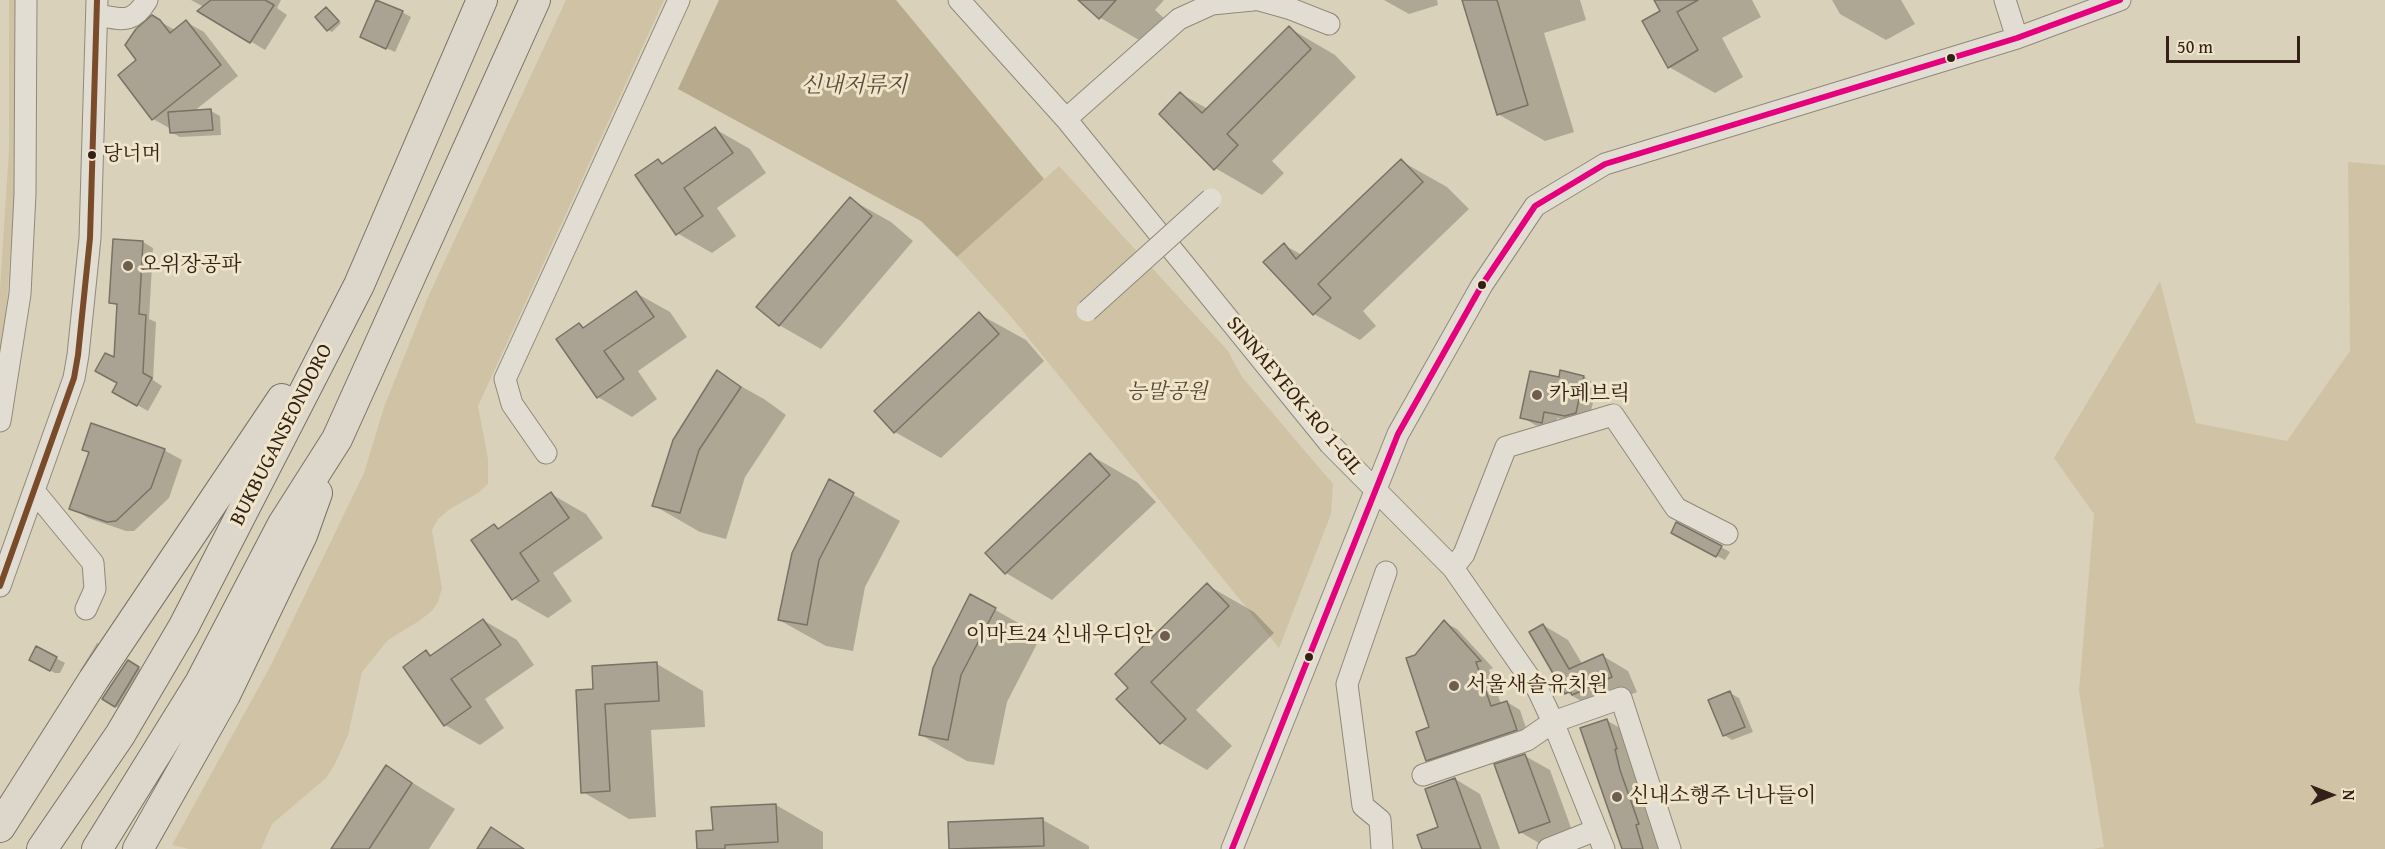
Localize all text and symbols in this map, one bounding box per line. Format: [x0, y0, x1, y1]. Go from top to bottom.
scale bar [2169, 24, 2302, 62]
text: 50 m [2177, 33, 2213, 60]
unlabelled marker [1945, 52, 1957, 64]
water label: 신내저류지 [801, 73, 907, 99]
place label: 당너머 [103, 143, 161, 167]
marker: 당너머 [86, 149, 98, 161]
place label: 오위장공파 [140, 253, 241, 279]
marker: 오위장공파 [121, 259, 135, 273]
unlabelled marker [1476, 279, 1488, 291]
street label: SINNAEYEOK-RO 1-GIL [1220, 312, 1368, 480]
street label: BUKBUGANSEONDORO [225, 340, 339, 530]
park label: 능말공원 [1126, 380, 1208, 406]
place label: 카페브릭 [1549, 382, 1630, 408]
marker: 카페브릭 [1530, 388, 1544, 402]
place label: 이마트24 신내우디안 [966, 623, 1153, 649]
marker: 이마트24 신내우디안 [1158, 629, 1172, 643]
unlabelled marker [1303, 651, 1315, 663]
place label: 서울새솔유치원 [1466, 673, 1608, 699]
marker: 서울새솔유치원 [1447, 679, 1461, 693]
north arrow [2301, 765, 2361, 825]
place label: 신내소행주 너나들이 [1629, 784, 1816, 810]
marker: 신내소행주 너나들이 [1610, 790, 1624, 804]
text: N [2337, 790, 2361, 800]

